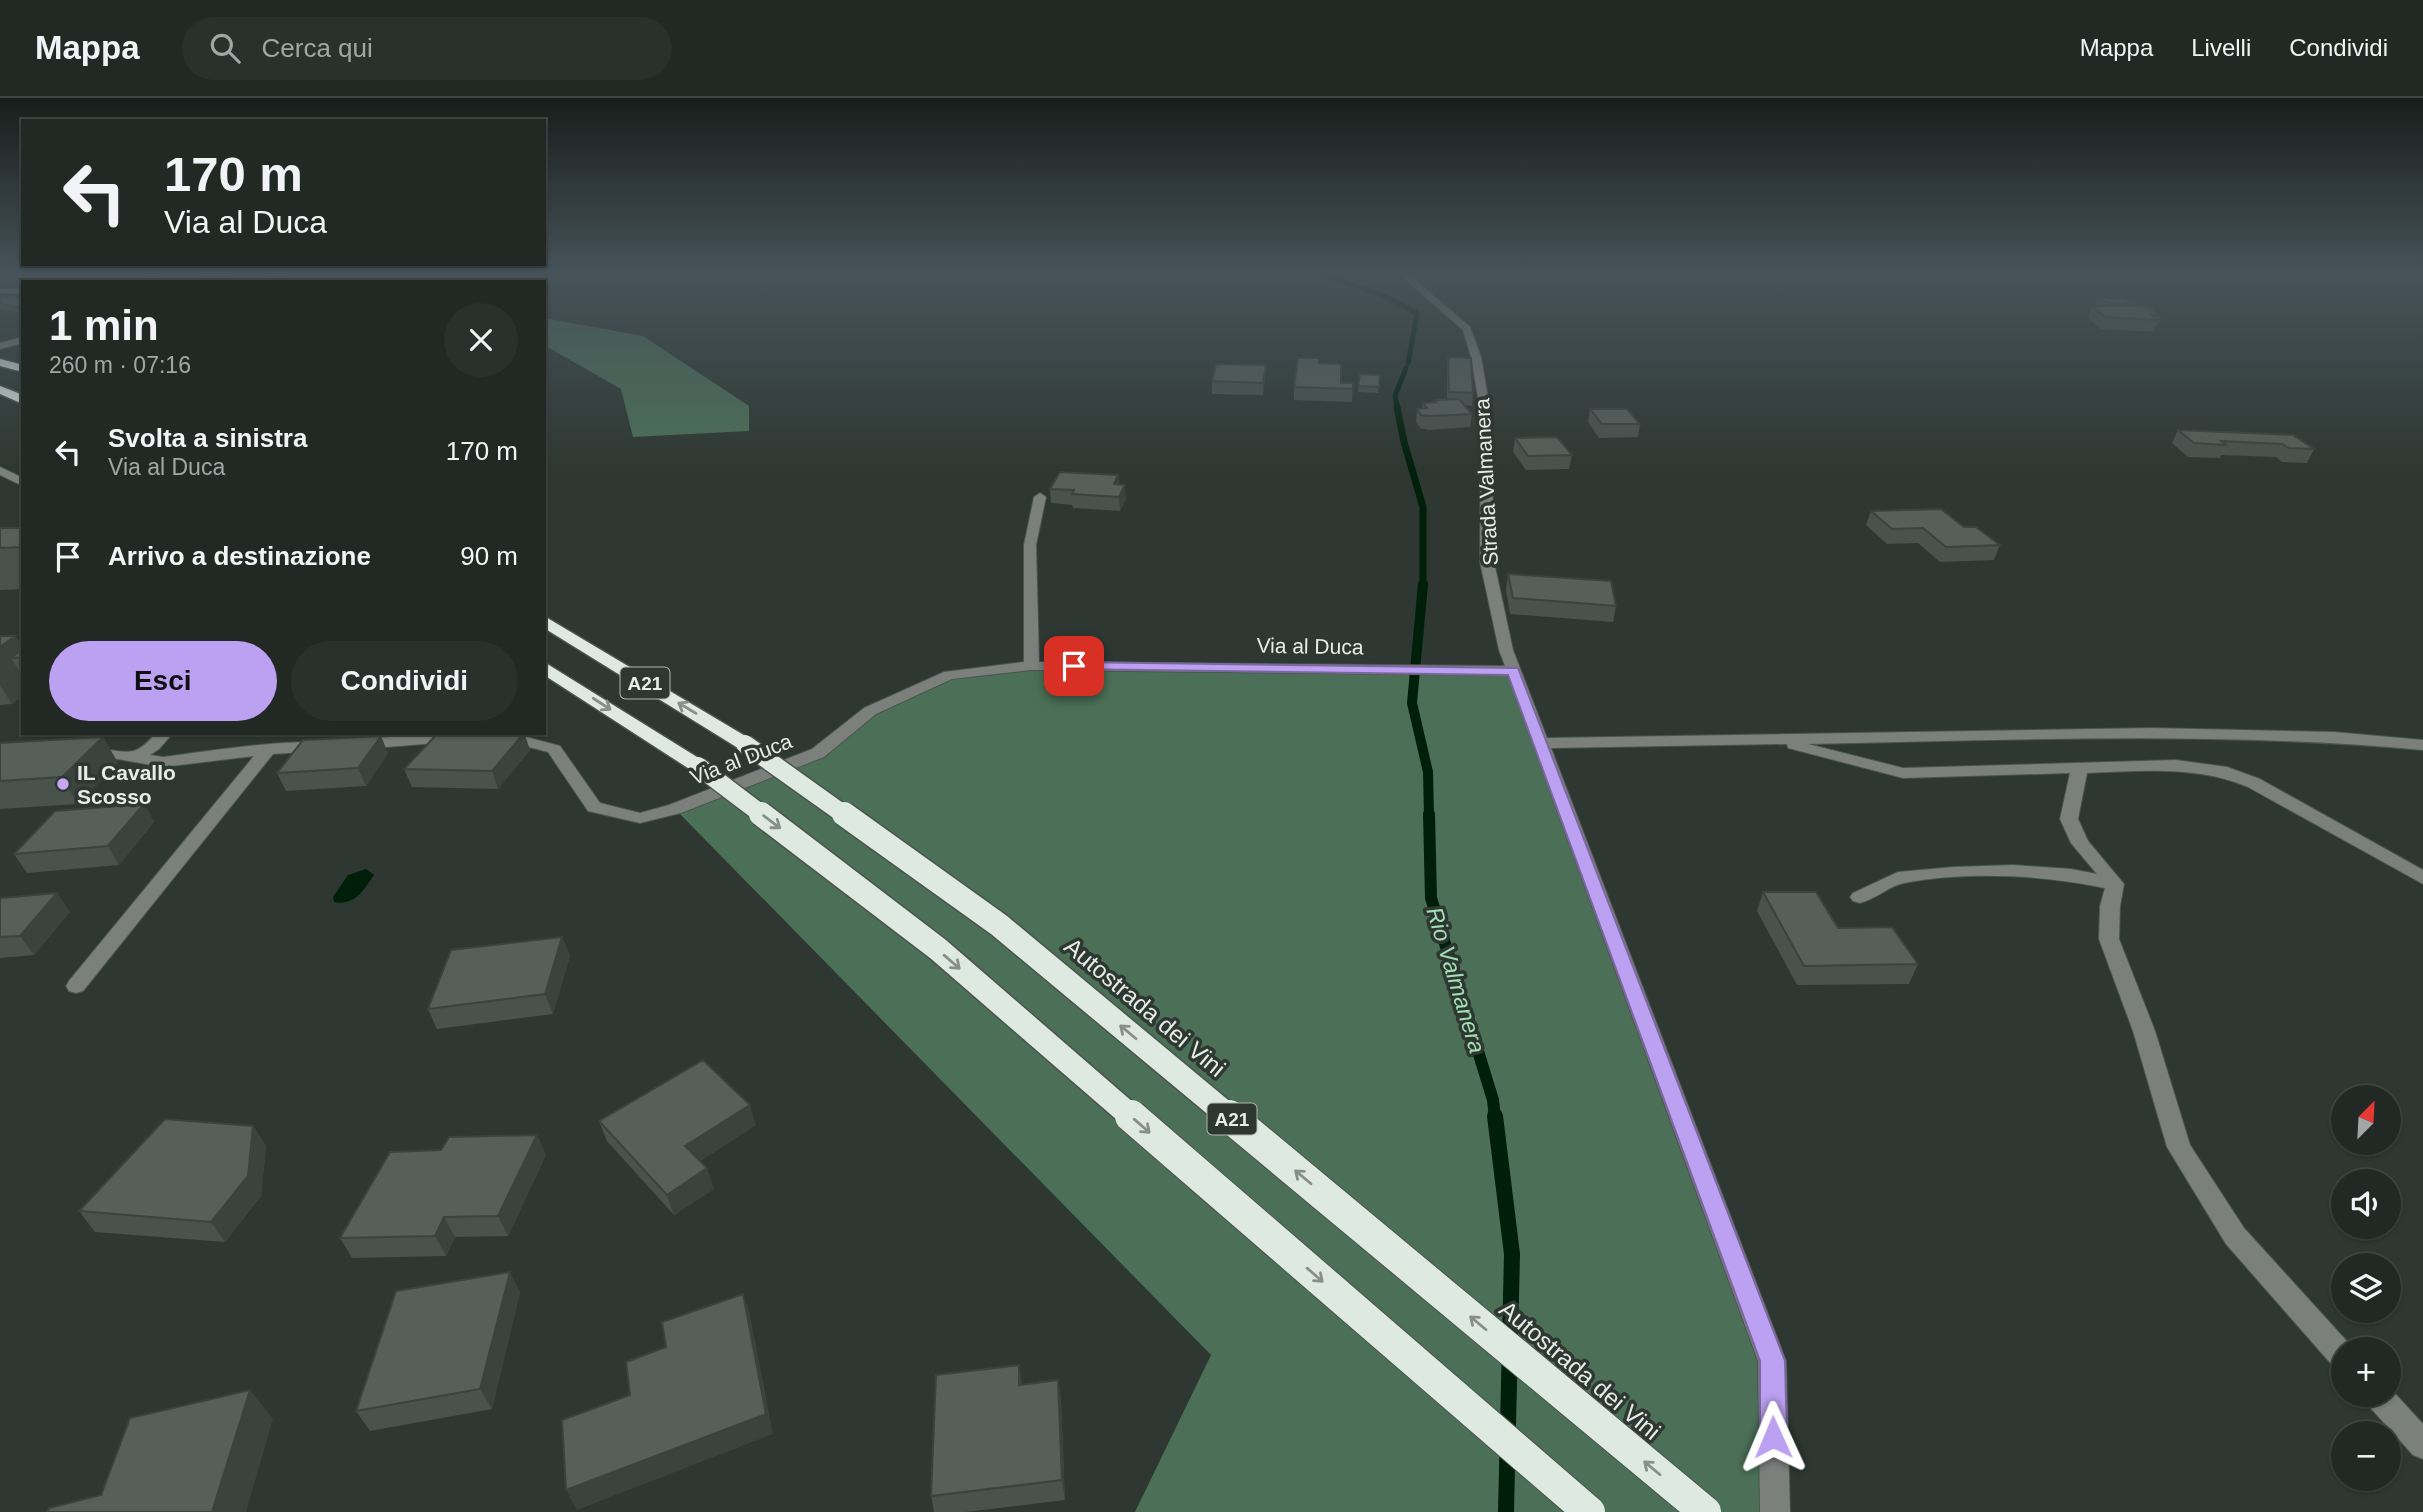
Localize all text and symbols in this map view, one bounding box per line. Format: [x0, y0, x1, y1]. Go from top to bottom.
search box [182, 17, 672, 80]
text: Mappa [35, 29, 140, 66]
icon: search [206, 29, 244, 67]
text: Cerca qui [262, 33, 373, 63]
text: Mappa [2080, 34, 2153, 61]
text: Livelli [2191, 34, 2251, 61]
text: Condividi [2289, 34, 2388, 61]
icon: left [49, 147, 140, 238]
text: 170 m [164, 147, 303, 201]
text: Via al Duca [164, 204, 327, 240]
text: 1 min [49, 302, 159, 349]
button: close [444, 303, 518, 377]
text: 260 m · 07:16 [49, 352, 191, 378]
street label: Strada Valmanera [1470, 397, 1502, 566]
text: Svolta a sinistra [108, 423, 307, 453]
icon: left [49, 433, 87, 471]
text: 170 m [446, 436, 518, 466]
text: Via al Duca [108, 454, 225, 480]
icon: arrive [49, 538, 87, 576]
text: Arrivo a destinazione [108, 541, 371, 571]
text: 90 m [460, 541, 518, 571]
street label: Via al Duca [1256, 634, 1364, 658]
pin [1044, 636, 1104, 696]
button: Esci [49, 641, 277, 721]
button: Condividi [291, 641, 518, 721]
icon: arrive [1055, 647, 1093, 685]
road number: A21 [620, 668, 670, 698]
one-way arrow [591, 697, 611, 711]
one-way arrow [678, 701, 697, 716]
street label: Via al Duca [687, 729, 795, 789]
place label: IL Cavallo Scosso [77, 761, 176, 808]
marker: IL Cavallo Scosso [55, 776, 71, 792]
one-way arrow [762, 815, 780, 830]
water label: Rio Valmanera [1421, 904, 1491, 1056]
street label: Autostrada dei Vini [1059, 932, 1231, 1082]
one-way arrow [942, 954, 960, 970]
one-way arrow [1119, 1024, 1137, 1040]
north arrow [2331, 1085, 2401, 1155]
map controls [2331, 1085, 2401, 1491]
road number: A21 [1208, 1104, 1256, 1134]
one-way arrow [1133, 1118, 1151, 1134]
button: sound [2331, 1169, 2401, 1239]
one-way arrow [1294, 1170, 1312, 1185]
button: layers [2331, 1253, 2401, 1323]
one-way arrow [1305, 1267, 1323, 1283]
street label: Autostrada dei Vini [1494, 1295, 1666, 1445]
one-way arrow [1469, 1315, 1487, 1331]
button: + [2331, 1337, 2401, 1407]
position arrow [1736, 1400, 1810, 1474]
button: − [2331, 1421, 2401, 1491]
one-way arrow [1644, 1461, 1662, 1476]

